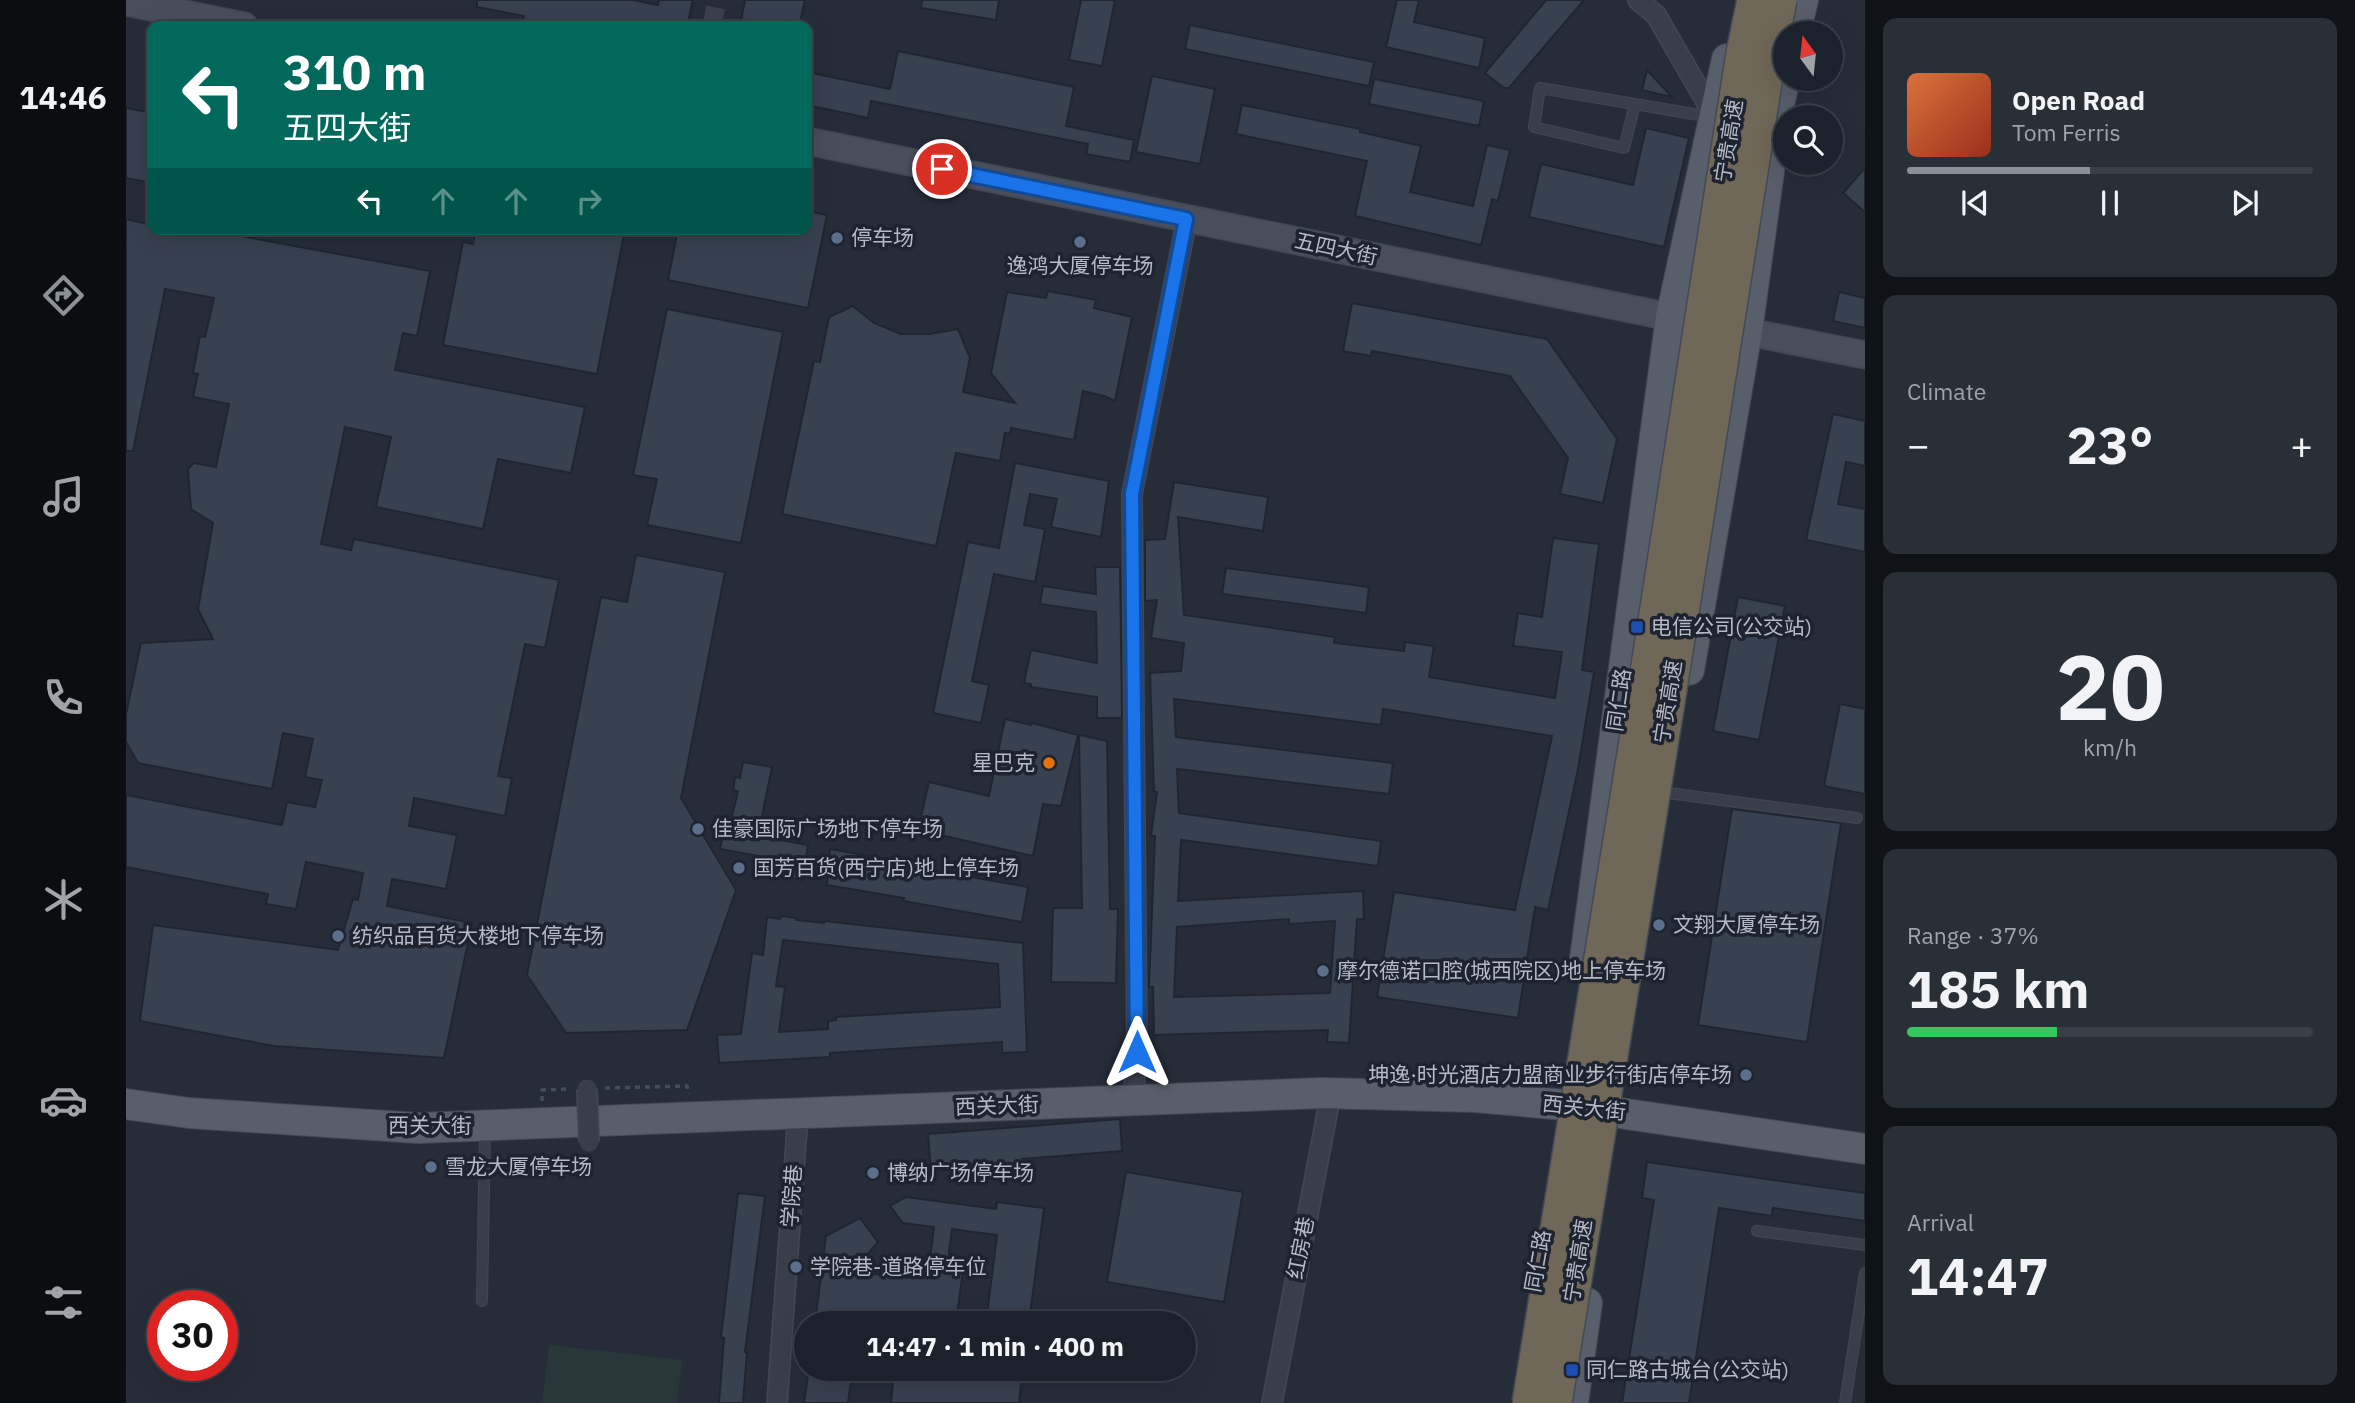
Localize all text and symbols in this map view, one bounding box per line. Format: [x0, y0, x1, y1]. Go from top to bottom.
north arrow [1773, 21, 1843, 91]
map controls [1773, 21, 1843, 175]
text: 310 m [283, 40, 427, 103]
icon: left [168, 49, 259, 140]
text: 14:46 [19, 76, 107, 118]
text: Open Road [2012, 83, 2145, 117]
street label: 宁贵高速 [1708, 97, 1748, 185]
button: search [1773, 105, 1843, 175]
text: 五四大街 [283, 106, 411, 148]
text: Tom Ferris [2012, 117, 2121, 147]
pin [912, 139, 972, 199]
icon: arrive [923, 150, 961, 188]
icon: left [351, 182, 389, 220]
icon: ahead [424, 182, 462, 220]
icon: ahead [497, 182, 535, 220]
icon: right [570, 182, 608, 220]
icon: previous [1956, 184, 1994, 222]
icon: pause [2091, 184, 2129, 222]
icon: next [2226, 184, 2264, 222]
place label: 停车场 [851, 223, 914, 251]
street label: 五四大街 [1292, 226, 1380, 270]
marker: 停车场 [829, 230, 845, 246]
marker: 逸鸿大厦停车场 [1072, 234, 1088, 250]
place label: 逸鸿大厦停车场 [1007, 251, 1154, 279]
icon: directions [39, 271, 88, 320]
text: Climate [1907, 376, 1986, 406]
text: 23° [2067, 411, 2153, 478]
text: − [1907, 420, 1930, 469]
text: + [2290, 420, 2313, 469]
icon: music [39, 472, 88, 521]
place label: 电信公司(公交站) [1651, 612, 1812, 640]
marker: 电信公司(公交站) [1629, 619, 1645, 635]
text: 20 [2055, 627, 2165, 745]
street label: 宁贵高速 [1647, 658, 1687, 746]
street label: 同仁路 [1600, 667, 1636, 733]
icon: phone [39, 673, 88, 722]
text: km/h [2083, 732, 2137, 762]
place label: 星巴克 [972, 748, 1035, 776]
marker: 星巴克 [1041, 755, 1057, 771]
place label: 佳豪国际广场地下停车场 [712, 814, 943, 842]
marker: 佳豪国际广场地下停车场 [690, 821, 706, 837]
place label: 国芳百货(西宁店)地上停车场 [753, 853, 1019, 881]
marker: 国芳百货(西宁店)地上停车场 [731, 860, 747, 876]
icon: climate [39, 875, 88, 924]
place label: 文翔大厦停车场 [1673, 910, 1820, 938]
marker: 文翔大厦停车场 [1651, 917, 1667, 933]
text: Range · 37% [1907, 920, 2039, 950]
place label: 纺织品百货大楼地下停车场 [352, 921, 604, 949]
marker: 纺织品百货大楼地下停车场 [330, 928, 346, 944]
text: 185 km [1907, 955, 2089, 1022]
place label: 摩尔德诺口腔(城西院区)地上停车场 [1337, 956, 1666, 984]
marker: 摩尔德诺口腔(城西院区)地上停车场 [1315, 963, 1331, 979]
position arrow [1100, 1015, 1174, 1089]
place label: 坤逸·时光酒店力盟商业步行街店停车场 [1368, 1060, 1732, 1088]
marker: 坤逸·时光酒店力盟商业步行街店停车场 [1738, 1067, 1754, 1083]
icon: car [39, 1076, 88, 1125]
street label: 西关大街 [1541, 1089, 1627, 1125]
street label: 西关大街 [955, 1090, 1039, 1120]
street label: 西关大街 [388, 1111, 472, 1139]
place label: 雪龙大厦停车场 [445, 1152, 592, 1180]
place label: 博纳广场停车场 [887, 1158, 1034, 1186]
marker: 雪龙大厦停车场 [423, 1159, 439, 1175]
street label: 学院巷 [775, 1164, 807, 1228]
marker: 博纳广场停车场 [865, 1165, 881, 1181]
text: Arrival [1907, 1207, 1974, 1237]
street label: 红房巷 [1280, 1214, 1320, 1281]
street label: 宁贵高速 [1557, 1217, 1597, 1305]
street label: 同仁路 [1518, 1227, 1556, 1294]
text: 14:47 [1907, 1242, 2049, 1309]
place label: 学院巷-道路停车位 [810, 1252, 986, 1280]
marker: 学院巷-道路停车位 [788, 1259, 804, 1275]
icon: filters [39, 1278, 88, 1327]
speed limit sign: 30 [147, 1290, 238, 1381]
text: 14:47 · 1 min · 400 m [866, 1329, 1124, 1363]
place label: 同仁路古城台(公交站) [1586, 1355, 1789, 1383]
marker: 同仁路古城台(公交站) [1564, 1362, 1580, 1378]

